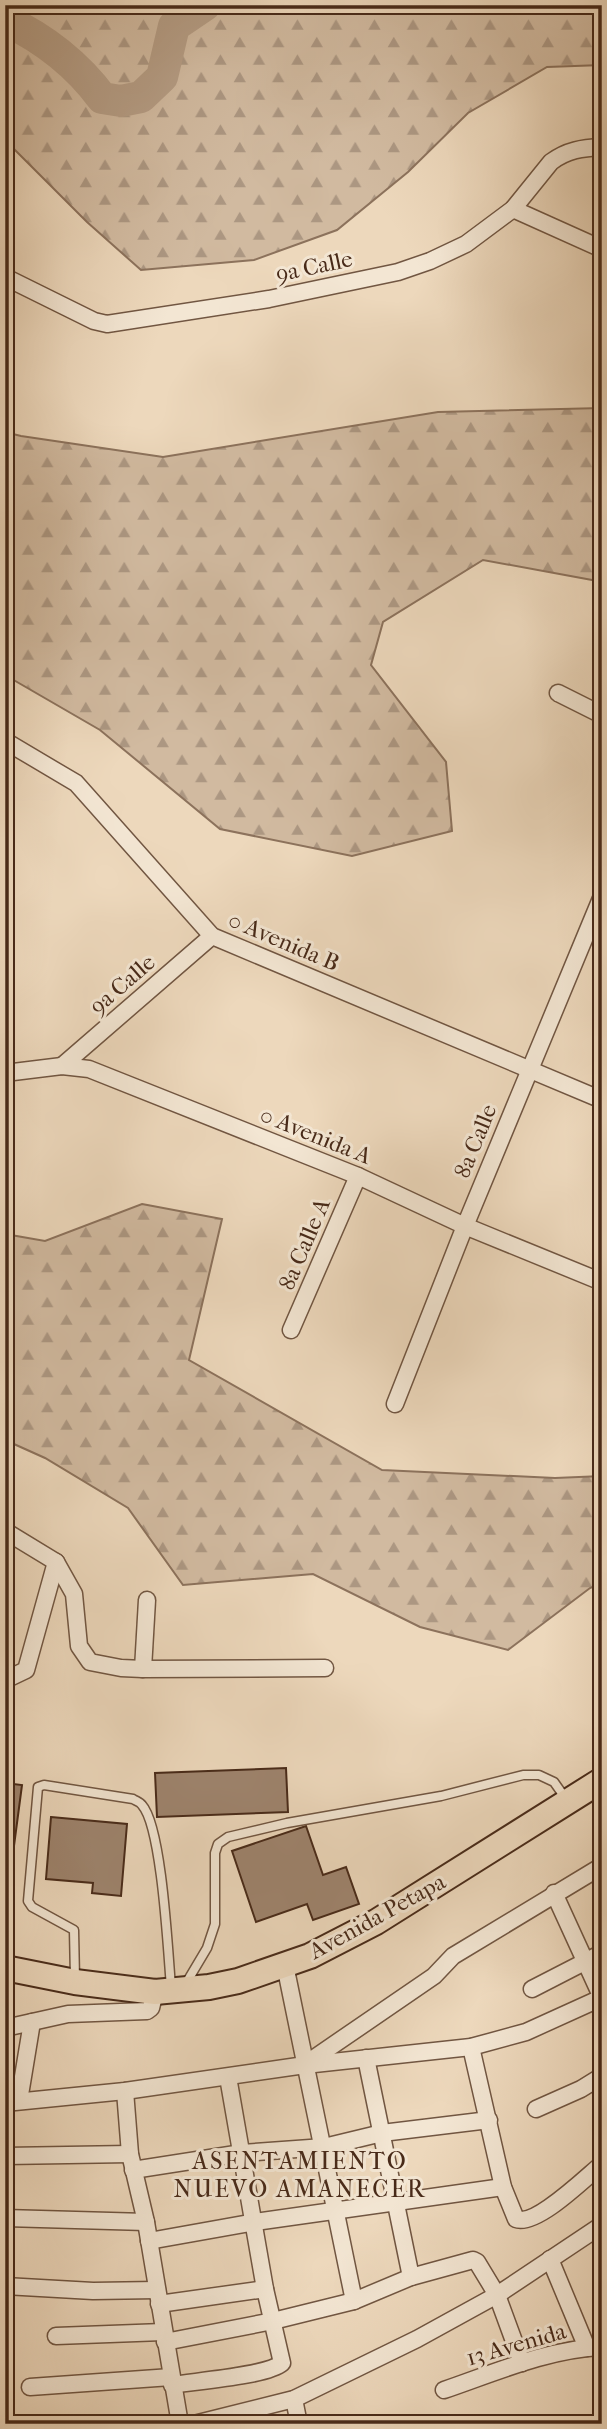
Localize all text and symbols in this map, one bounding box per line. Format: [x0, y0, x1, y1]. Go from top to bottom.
street label: 9a Calle [273, 245, 355, 288]
street label: 0 Avenida B [224, 906, 343, 977]
street label: 9a Calle [84, 949, 161, 1020]
street label: 8a Calle [448, 1100, 502, 1182]
street label: 0 Avenida A [256, 1101, 376, 1170]
street label: 8a Calle A [273, 1193, 336, 1294]
street label: Avenida Petapa [304, 1868, 450, 1965]
district label: ASENTAMIENTO NUEVO AMANECER [174, 2147, 426, 2203]
street label: 13 Avenida [463, 2317, 570, 2372]

